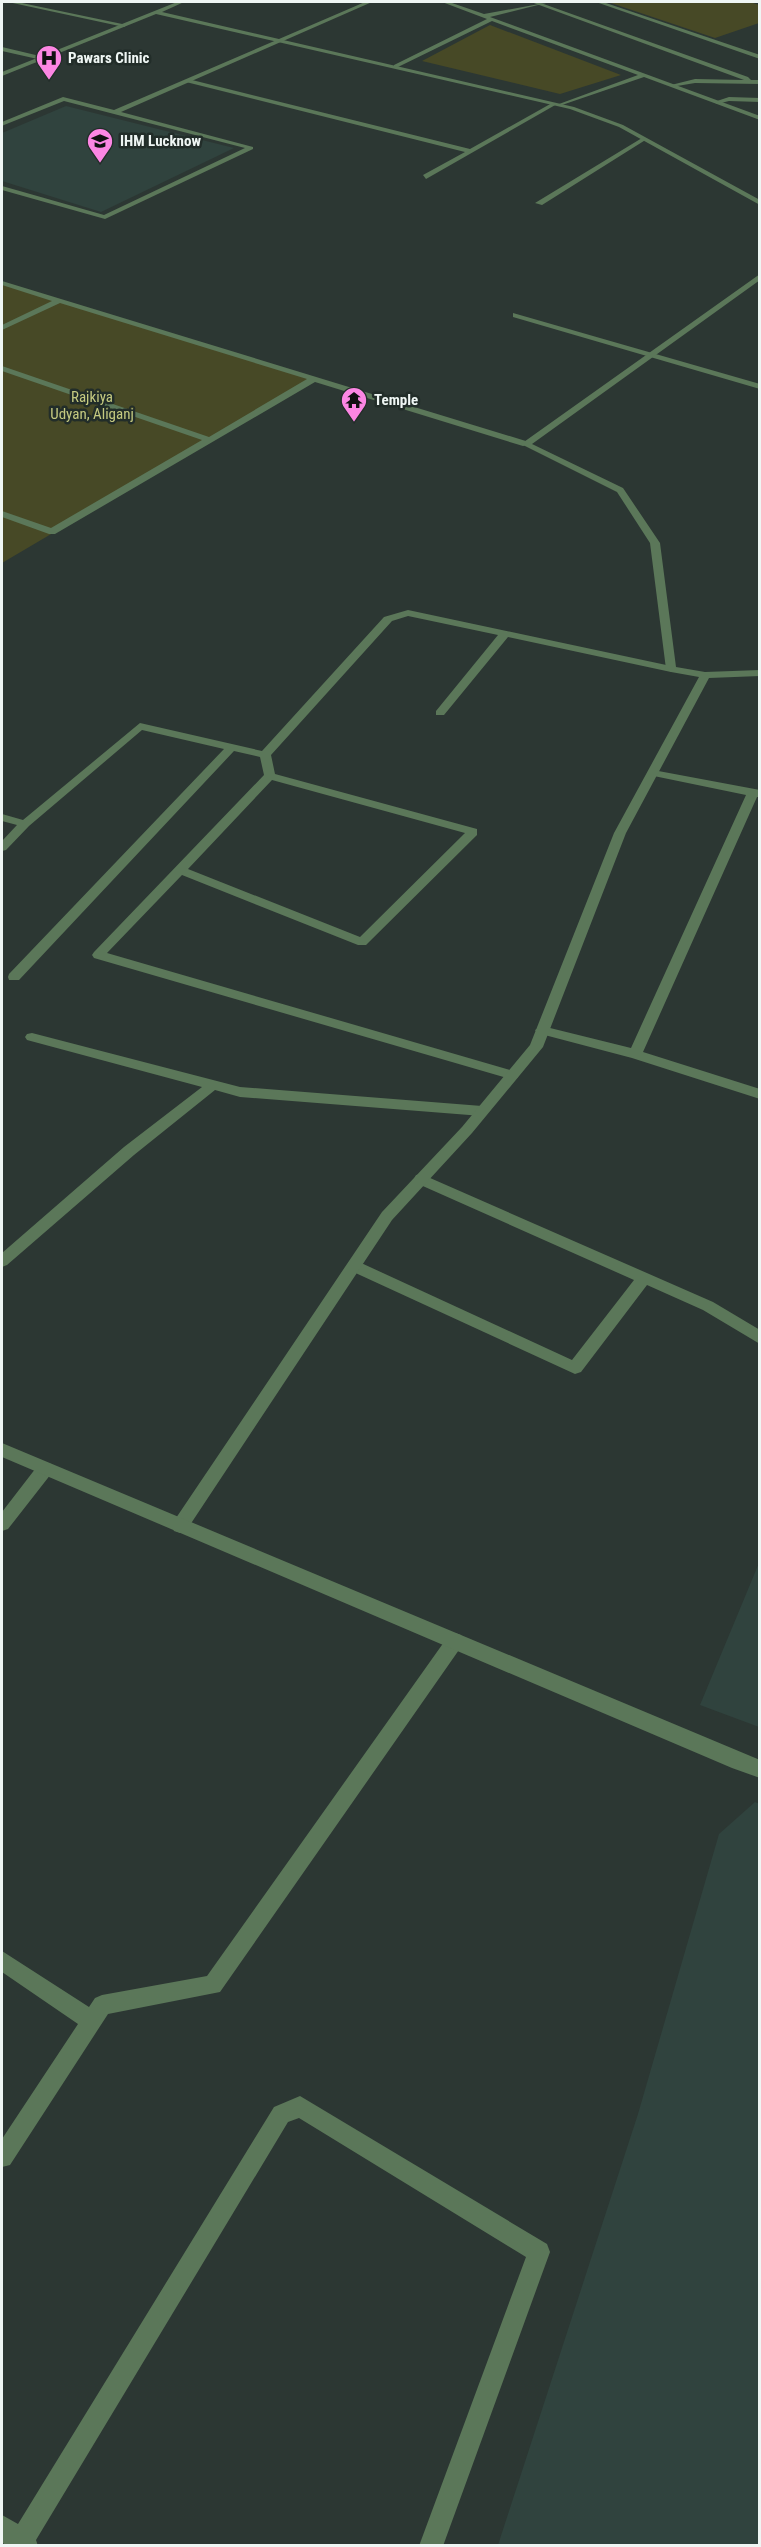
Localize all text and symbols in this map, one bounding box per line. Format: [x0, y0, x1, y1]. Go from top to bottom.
hospital icon: Pawars Clinic [34, 43, 64, 81]
place label: Pawars Clinic [68, 49, 150, 67]
school or university icon: IHM Lucknow [85, 126, 115, 164]
place label: IHM Lucknow [120, 132, 201, 150]
temple icon: Temple [339, 385, 369, 423]
park label: Rajkiya Udyan, Aliganj [50, 388, 134, 423]
place label: Temple [374, 391, 418, 409]

